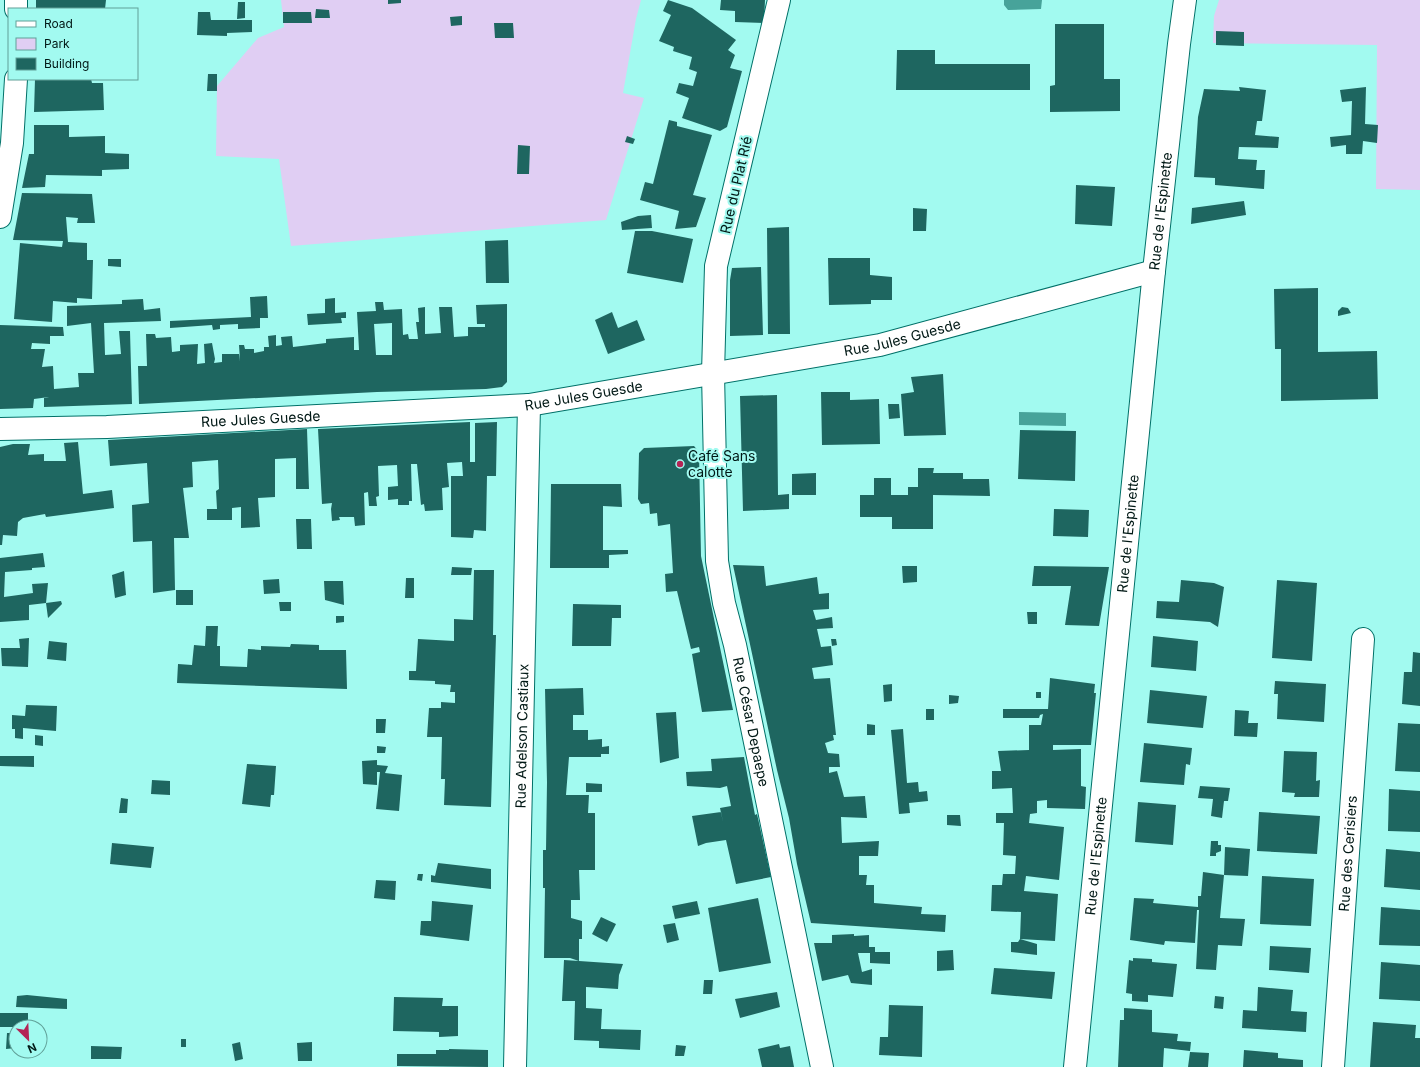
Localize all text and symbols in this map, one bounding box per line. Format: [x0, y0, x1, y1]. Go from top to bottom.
legend [8, 8, 138, 80]
text: Road [44, 16, 73, 31]
text: Park [44, 36, 70, 51]
text: Building [44, 56, 89, 71]
street label: Rue du Plat Rié [716, 135, 755, 235]
street label: Rue de l'Espinette [1145, 151, 1175, 271]
street label: Rue Jules Guesde [843, 315, 962, 359]
street label: Rue Jules Guesde [523, 377, 644, 414]
street label: Rue Jules Guesde [201, 407, 321, 430]
place label: Café Sans calotte [688, 447, 755, 480]
marker: Café Sans calotte [675, 459, 685, 469]
street label: Rue de l'Espinette [1113, 474, 1142, 594]
street label: Rue César Depaepe [730, 655, 773, 788]
street label: Rue Adelson Castiaux [511, 663, 532, 808]
street label: Rue des Cerisiers [1335, 795, 1360, 912]
street label: Rue de l'Espinette [1081, 796, 1110, 916]
north arrow [8, 1019, 48, 1059]
text: N [25, 1040, 39, 1056]

